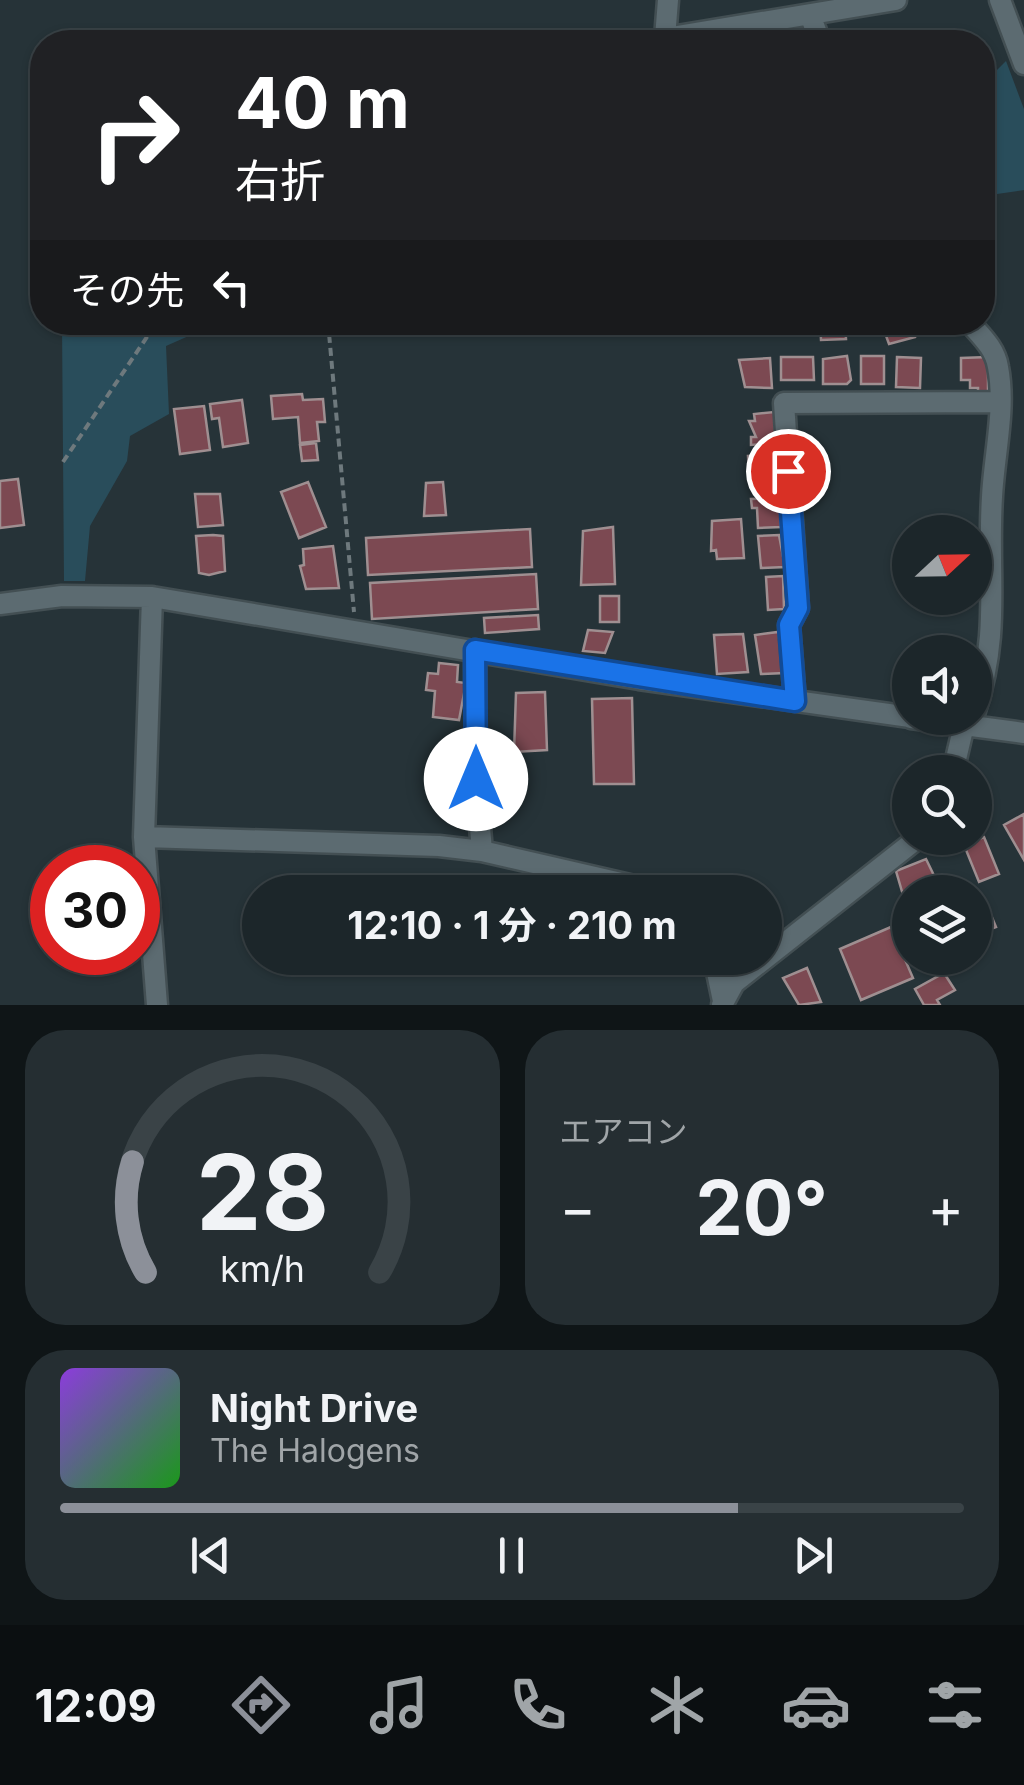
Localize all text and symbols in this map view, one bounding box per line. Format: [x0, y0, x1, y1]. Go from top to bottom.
text: 40 m [235, 60, 410, 145]
icon: right [70, 70, 200, 200]
text: 右折 [235, 153, 325, 208]
icon: left [204, 260, 259, 315]
text: その先 [70, 267, 184, 313]
pin [746, 429, 831, 514]
icon: arrive [761, 444, 816, 499]
north arrow [892, 515, 992, 615]
map controls [892, 515, 992, 975]
button: sound [892, 635, 992, 735]
position arrow [424, 727, 528, 831]
button: search [892, 755, 992, 855]
speed limit sign: 30 [30, 845, 160, 975]
button: layers [892, 875, 992, 975]
text: 12:10 · 1 分 · 210 m [347, 902, 677, 948]
text: エアコン [560, 1112, 688, 1151]
text: 28 [196, 1129, 329, 1255]
text: 20° [696, 1162, 828, 1253]
text: − [560, 1175, 596, 1241]
text: + [928, 1175, 964, 1241]
text: km/h [220, 1247, 305, 1291]
text: Night Drive [210, 1385, 418, 1431]
text: The Halogens [210, 1431, 420, 1470]
icon: previous [183, 1528, 238, 1583]
icon: pause [484, 1528, 539, 1583]
icon: next [786, 1528, 841, 1583]
icon: directions [226, 1670, 296, 1740]
icon: music [364, 1670, 434, 1740]
icon: phone [503, 1670, 573, 1740]
icon: climate [642, 1670, 712, 1740]
icon: car [781, 1670, 851, 1740]
icon: filters [920, 1670, 990, 1740]
text: 12:09 [34, 1678, 157, 1733]

